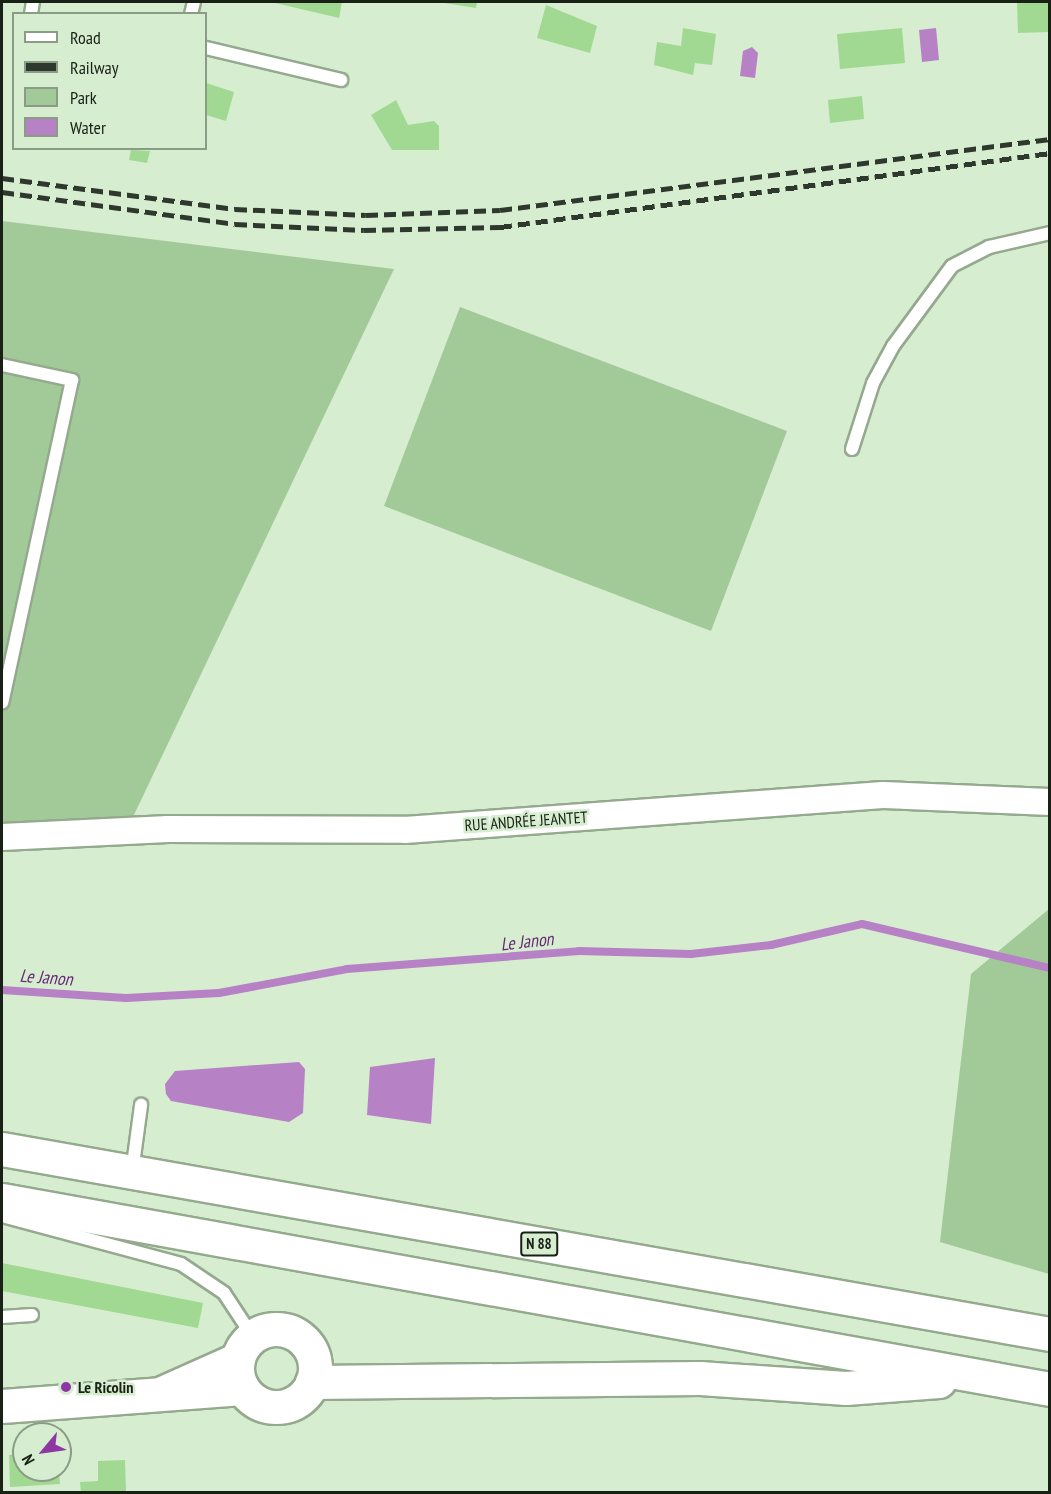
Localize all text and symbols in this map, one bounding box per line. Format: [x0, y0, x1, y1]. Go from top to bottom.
legend [12, 12, 207, 150]
text: Road [70, 26, 101, 49]
text: Railway [70, 56, 119, 79]
text: Park [70, 86, 97, 109]
text: Water [70, 116, 106, 139]
street label: RUE ANDRÉE JEANTET [464, 807, 588, 835]
water label: Le Janon [499, 928, 555, 956]
water label: Le Janon [19, 965, 73, 991]
road number: N 88 [520, 1232, 558, 1256]
place label: Le Ricolin [78, 1377, 133, 1397]
marker: Le Ricolin [59, 1380, 73, 1394]
north arrow [12, 1422, 72, 1482]
text: N [17, 1451, 39, 1468]

